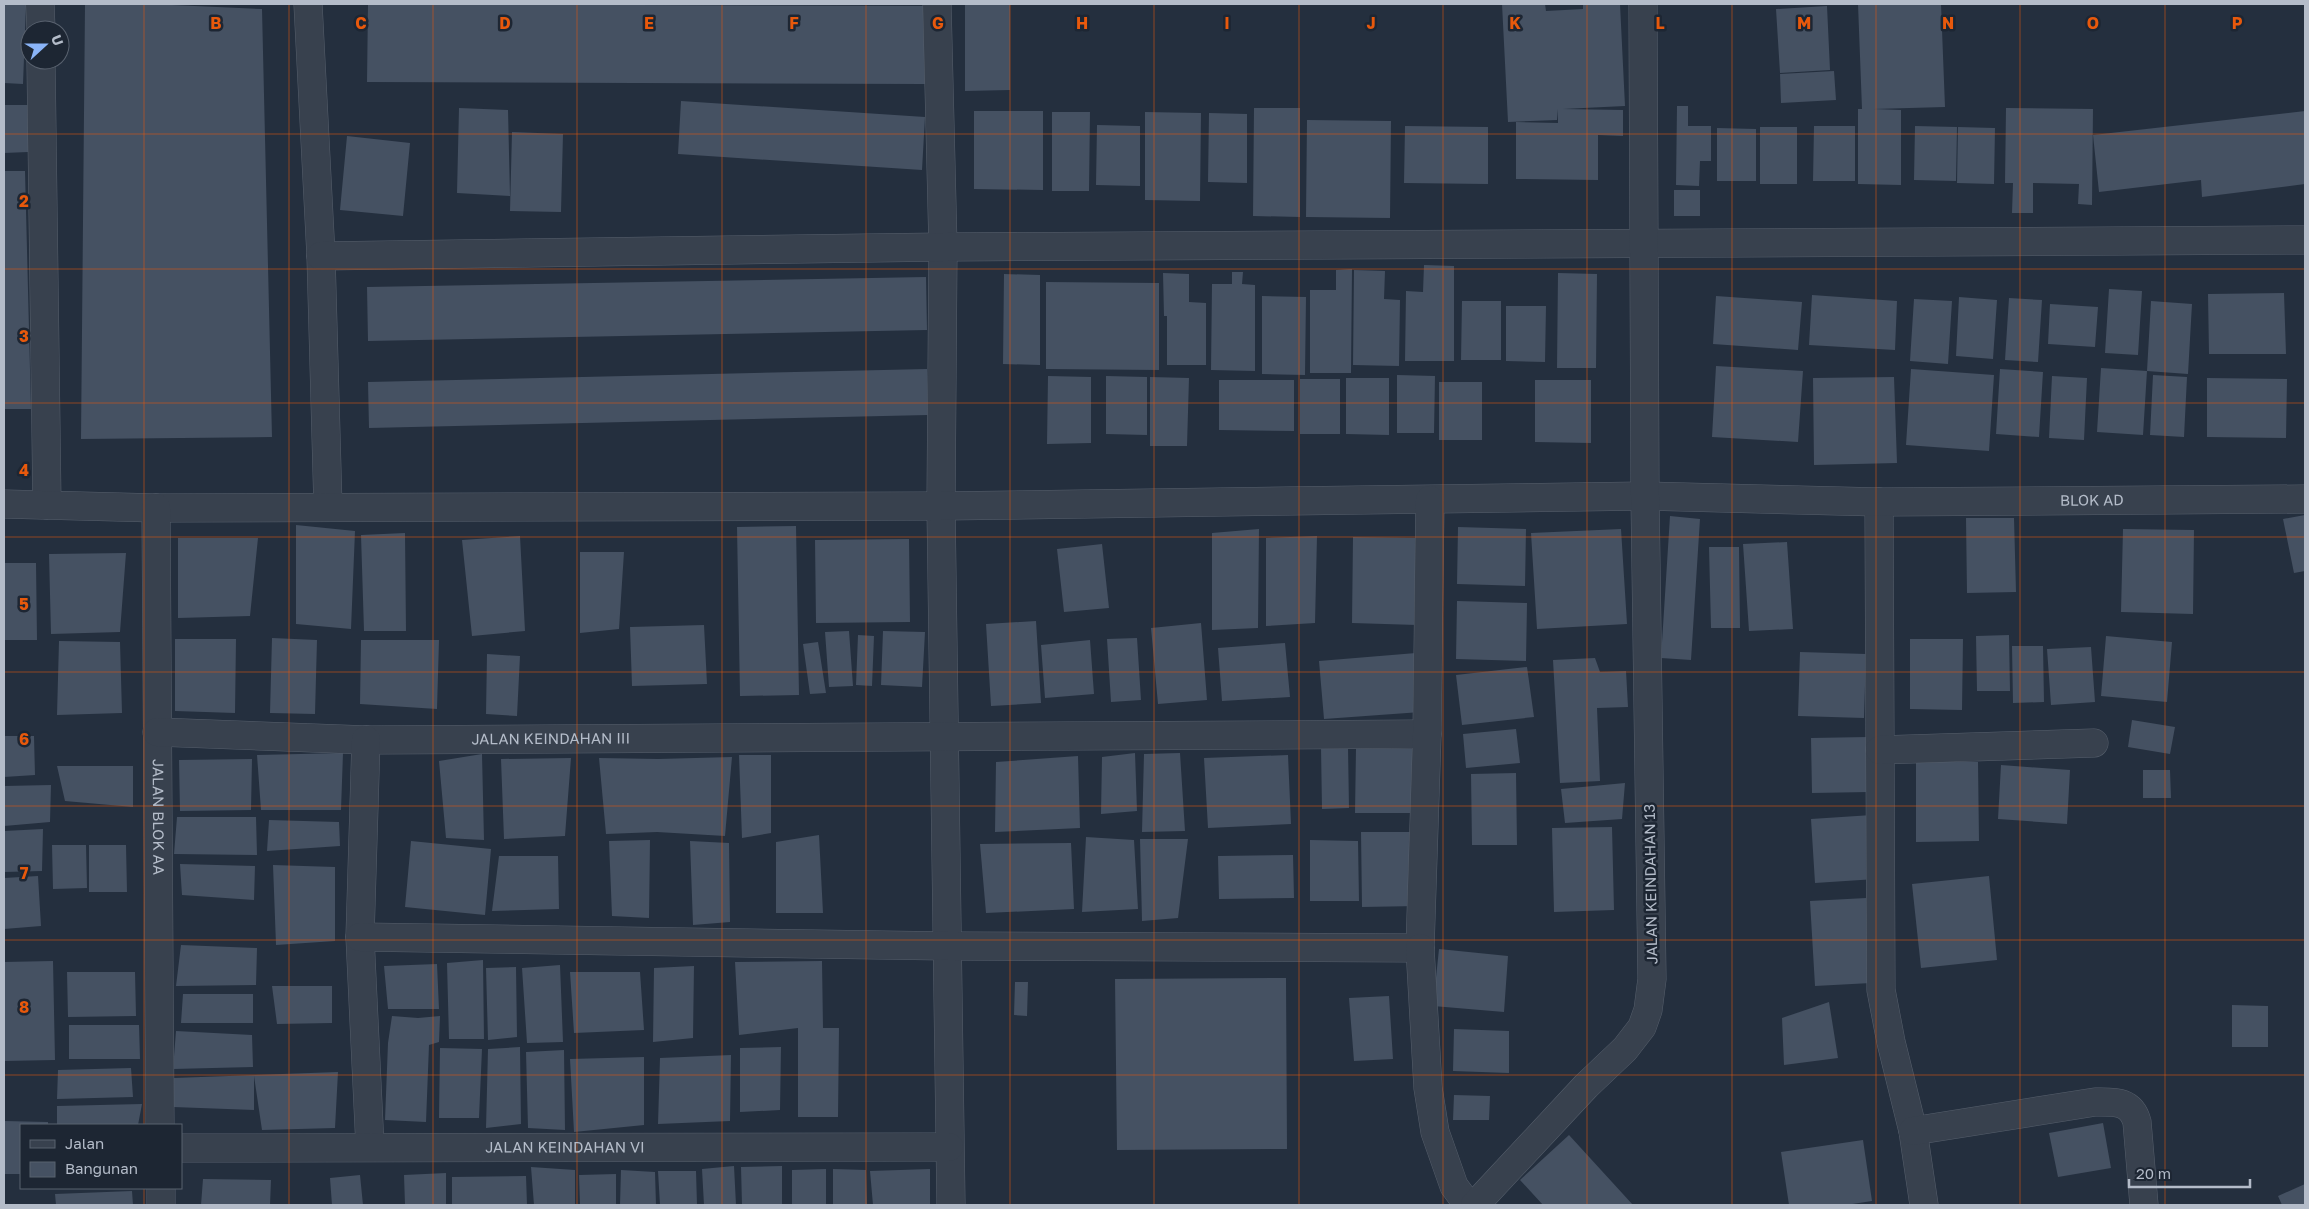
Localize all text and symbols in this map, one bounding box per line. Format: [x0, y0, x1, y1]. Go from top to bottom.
text: B [210, 13, 222, 33]
text: C [355, 13, 367, 33]
text: D [499, 13, 511, 33]
text: E [644, 13, 654, 33]
text: F [789, 13, 799, 33]
text: G [932, 13, 944, 33]
text: H [1076, 13, 1088, 33]
text: I [1224, 13, 1230, 33]
text: J [1366, 13, 1376, 33]
text: K [1509, 13, 1521, 33]
text: L [1655, 13, 1665, 33]
text: M [1797, 13, 1811, 33]
text: N [1942, 13, 1954, 33]
text: O [2087, 13, 2099, 33]
text: P [2232, 13, 2243, 33]
north arrow [20, 20, 70, 70]
text: U [48, 32, 67, 48]
text: 2 [19, 191, 29, 211]
text: 3 [19, 326, 29, 346]
text: 4 [19, 460, 29, 480]
street label: BLOK AD [2060, 490, 2124, 509]
text: 5 [19, 594, 29, 614]
text: 6 [19, 729, 29, 749]
street label: JALAN KEINDAHAN III [471, 729, 630, 747]
street label: JALAN BLOK AA [150, 759, 168, 875]
street label: JALAN KEINDAHAN 13 [1640, 804, 1660, 964]
text: 7 [20, 863, 29, 883]
text: 8 [19, 997, 29, 1017]
legend [20, 1124, 182, 1189]
text: Jalan [65, 1134, 104, 1152]
street label: JALAN KEINDAHAN VI [485, 1137, 645, 1156]
scale bar [2129, 1156, 2250, 1188]
text: Bangunan [65, 1159, 138, 1177]
text: 20 m [2136, 1164, 2171, 1182]

